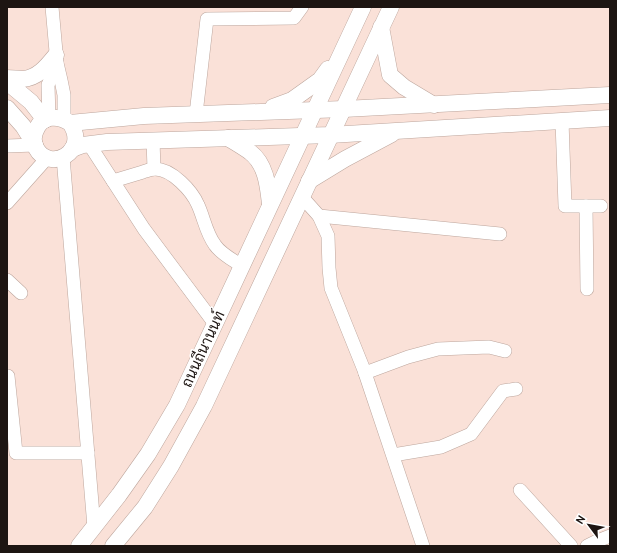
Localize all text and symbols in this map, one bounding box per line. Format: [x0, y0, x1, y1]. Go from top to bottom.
street label: ถนนถีนานนท์ [177, 307, 229, 390]
north arrow [569, 505, 609, 545]
text: N [573, 513, 589, 527]

